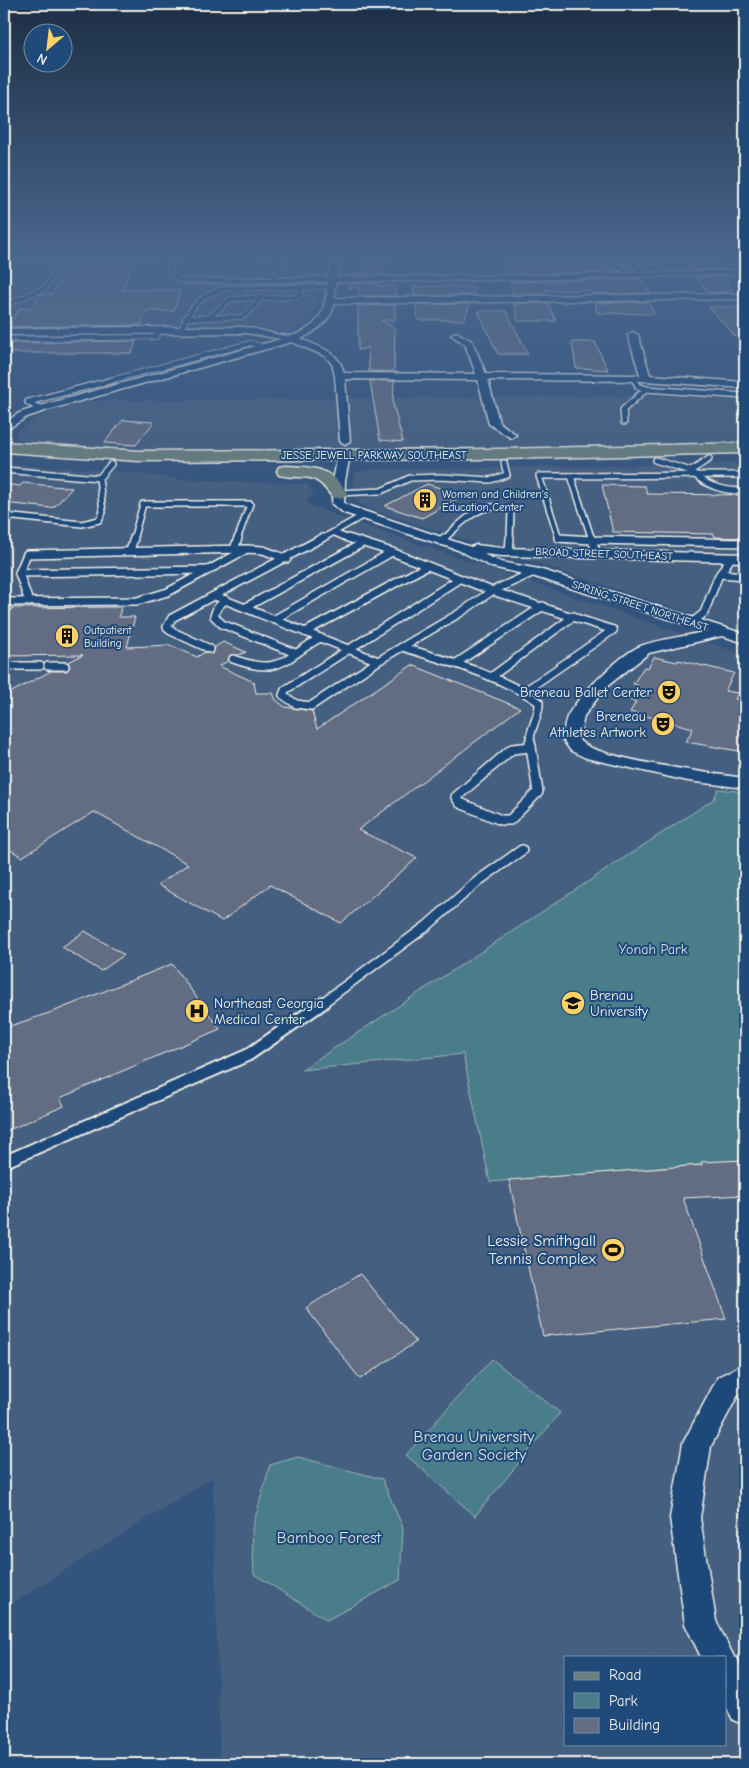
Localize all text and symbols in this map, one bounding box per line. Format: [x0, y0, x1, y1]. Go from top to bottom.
north arrow [22, 22, 72, 72]
text: N [34, 49, 50, 69]
street label: JESSE JEWELL PARKWAY SOUTHEAST [281, 449, 467, 462]
building icon: Women and Children's Education Center [412, 487, 438, 513]
place label: Women and Children's Education Center [442, 488, 549, 514]
street label: BROAD STREET SOUTHEAST [535, 545, 673, 563]
street label: SPRING STREET NORTHEAST [570, 578, 710, 634]
building icon: Outpatient Building [54, 623, 80, 649]
place label: Outpatient Building [84, 624, 133, 650]
theatre icon: Breneau Ballet Center [656, 679, 682, 705]
place label: Breneau Ballet Center [520, 684, 652, 701]
place label: Breneau Athletes Artwork [550, 708, 646, 741]
theatre icon: Breneau Athletes Artwork [650, 711, 676, 737]
park label: Yonah Park [619, 941, 688, 958]
place label: Brenau University [590, 987, 649, 1020]
school or university icon: Brenau University [560, 990, 586, 1016]
place label: Northeast Georgia Medical Center [214, 995, 324, 1028]
hospital icon: Northeast Georgia Medical Center [184, 998, 210, 1024]
place label: Lessie Smithgall Tennis Complex [487, 1232, 596, 1268]
sports icon: Lessie Smithgall Tennis Complex [600, 1237, 626, 1263]
park label: Brenau University Garden Society [414, 1428, 535, 1464]
park label: Bamboo Forest [277, 1529, 382, 1547]
legend [564, 1656, 726, 1746]
text: Road [609, 1666, 641, 1684]
text: Park [609, 1692, 638, 1710]
text: Building [609, 1716, 660, 1734]

